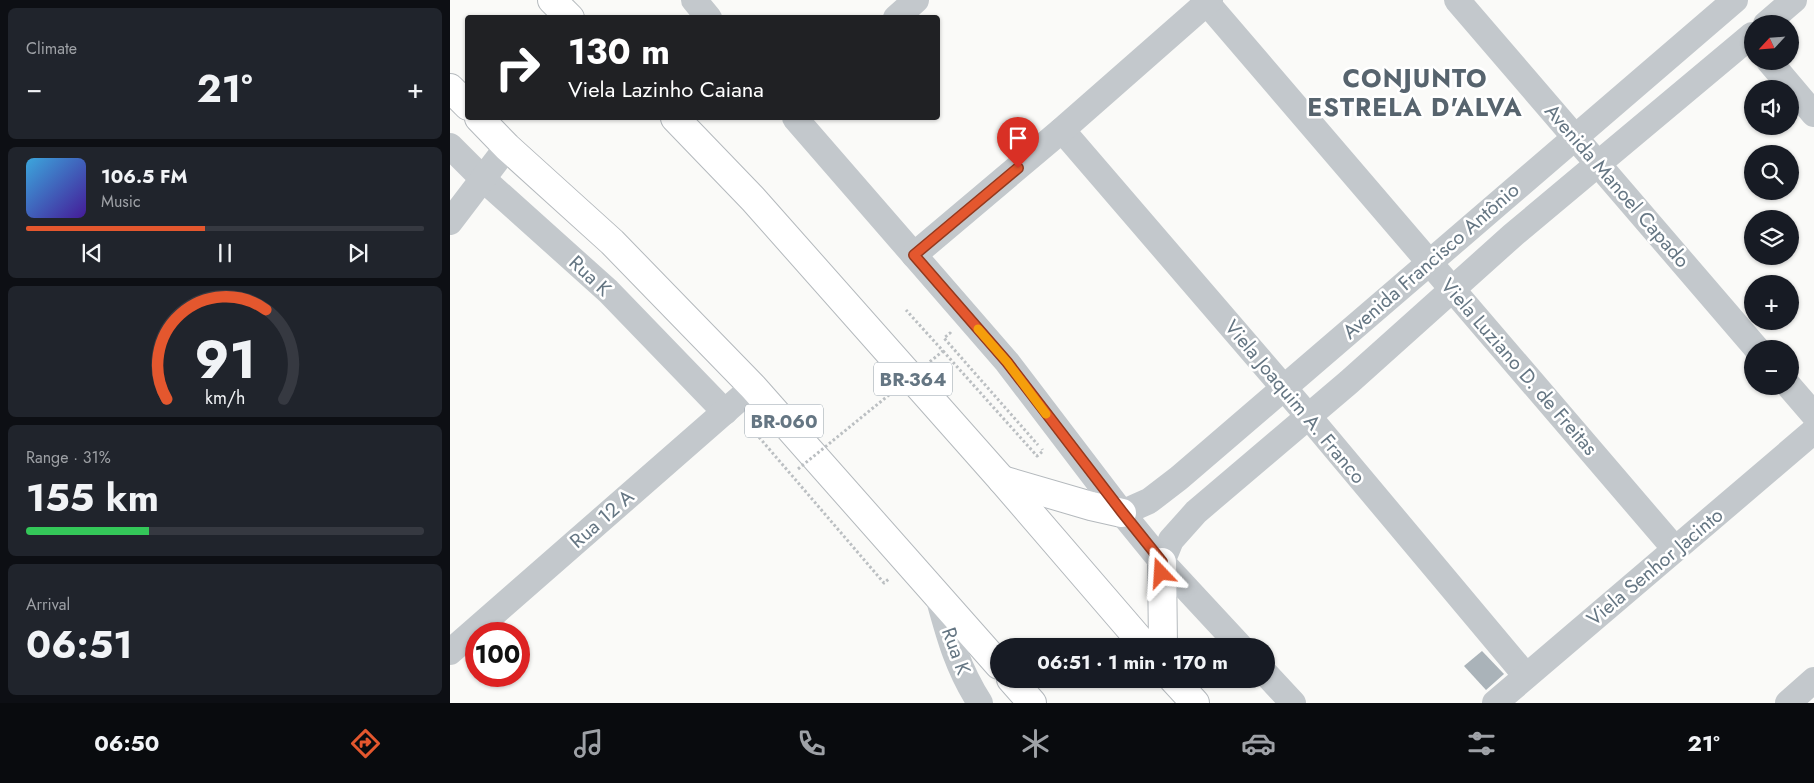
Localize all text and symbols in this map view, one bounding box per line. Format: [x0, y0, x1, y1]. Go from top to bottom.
north arrow [1744, 15, 1799, 70]
map controls [1744, 15, 1799, 395]
text: 130 m [568, 27, 670, 77]
icon: right [485, 35, 550, 100]
text: Climate [26, 37, 77, 60]
district label: CONJUNTO ESTRELA D'ALVA [1307, 60, 1523, 125]
text: 21° [197, 61, 252, 116]
text: − [26, 68, 43, 109]
text: + [407, 68, 424, 109]
text: Viela Lazinho Caiana [568, 73, 764, 105]
button: sound [1744, 80, 1799, 135]
street label: Avenida Manoel Capado [1538, 98, 1696, 274]
pin [997, 117, 1039, 168]
icon: arrive [1004, 124, 1032, 152]
button: search [1744, 145, 1799, 200]
text: 106.5 FM [101, 163, 187, 190]
street label: Avenida Francisco Antônio [1336, 176, 1526, 346]
text: Music [101, 190, 141, 213]
button: layers [1744, 210, 1799, 265]
icon: previous [78, 239, 106, 267]
icon: pause [211, 239, 239, 267]
icon: next [344, 239, 372, 267]
street label: Rua K [562, 249, 618, 304]
street label: Viela Luziano D. de Freitas [1434, 272, 1604, 462]
button: + [1744, 275, 1799, 330]
street label: Viela Joaquim A. Franco [1218, 314, 1372, 490]
text: 91 [194, 322, 256, 398]
button: − [1744, 340, 1799, 395]
road number: BR-364 [874, 362, 952, 396]
text: km/h [205, 385, 245, 411]
road number: BR-060 [745, 404, 823, 438]
text: Range · 31% [26, 446, 111, 469]
text: 155 km [26, 470, 159, 525]
street label: Rua 12 A [563, 482, 641, 555]
street label: Viela Senhor Jacinto [1580, 501, 1730, 633]
position arrow [1134, 546, 1186, 598]
text: Arrival [26, 593, 70, 616]
text: 06:51 [26, 617, 133, 672]
speed limit sign: 100 [465, 622, 530, 687]
street label: Rua K [934, 623, 978, 679]
text: 06:51 · 1 min · 170 m [1037, 649, 1228, 676]
icon: directions [348, 726, 383, 761]
icon: music [571, 726, 606, 761]
icon: phone [794, 726, 829, 761]
icon: climate [1018, 726, 1053, 761]
icon: car [1241, 726, 1276, 761]
icon: filters [1464, 726, 1499, 761]
text: 06:50 [94, 727, 159, 759]
text: 21° [1688, 727, 1720, 759]

